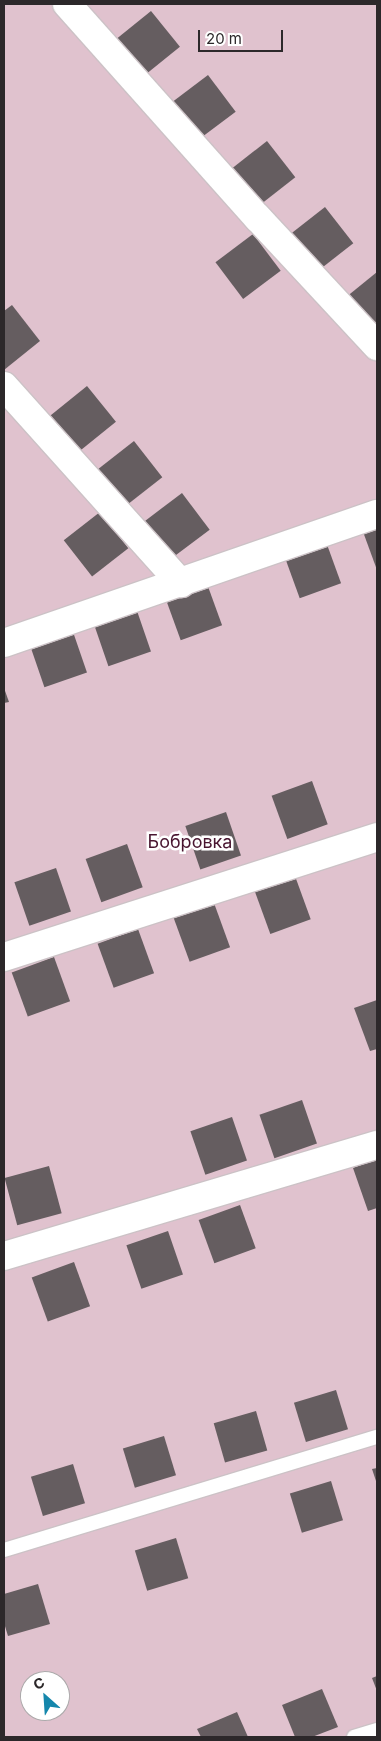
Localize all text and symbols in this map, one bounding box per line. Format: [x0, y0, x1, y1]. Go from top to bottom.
scale bar [201, 20, 286, 52]
text: 20 m [206, 29, 242, 48]
park label: Бобровка [148, 831, 232, 853]
north arrow [20, 1671, 70, 1721]
text: С [30, 1673, 47, 1693]

